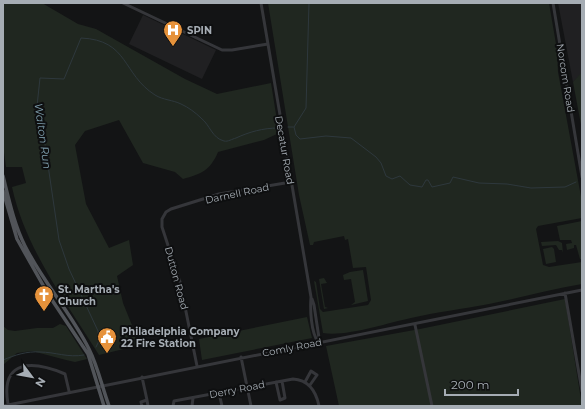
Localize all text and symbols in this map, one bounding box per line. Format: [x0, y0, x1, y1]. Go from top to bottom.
hospital icon: SPIN [162, 19, 184, 47]
place label: SPIN [187, 24, 212, 37]
street label: Norcom Road [554, 43, 577, 113]
water label: Walton Run [31, 102, 55, 170]
street label: Decatur Road [272, 115, 297, 185]
street label: Darnell Road [204, 180, 270, 207]
street label: Dutton Road [162, 245, 191, 311]
place label: St. Martha's Church [58, 283, 120, 308]
church icon: St. Martha's Church [33, 284, 55, 312]
place label: Philadelphia Company 22 Fire Station [121, 325, 240, 350]
public building icon: Philadelphia Company 22 Fire Station [96, 326, 118, 354]
street label: Comly Road [261, 335, 323, 360]
north arrow [12, 357, 52, 397]
scale bar [445, 371, 518, 397]
text: N [32, 375, 49, 390]
text: 200 m [451, 377, 490, 392]
street label: Derry Road [208, 378, 266, 401]

